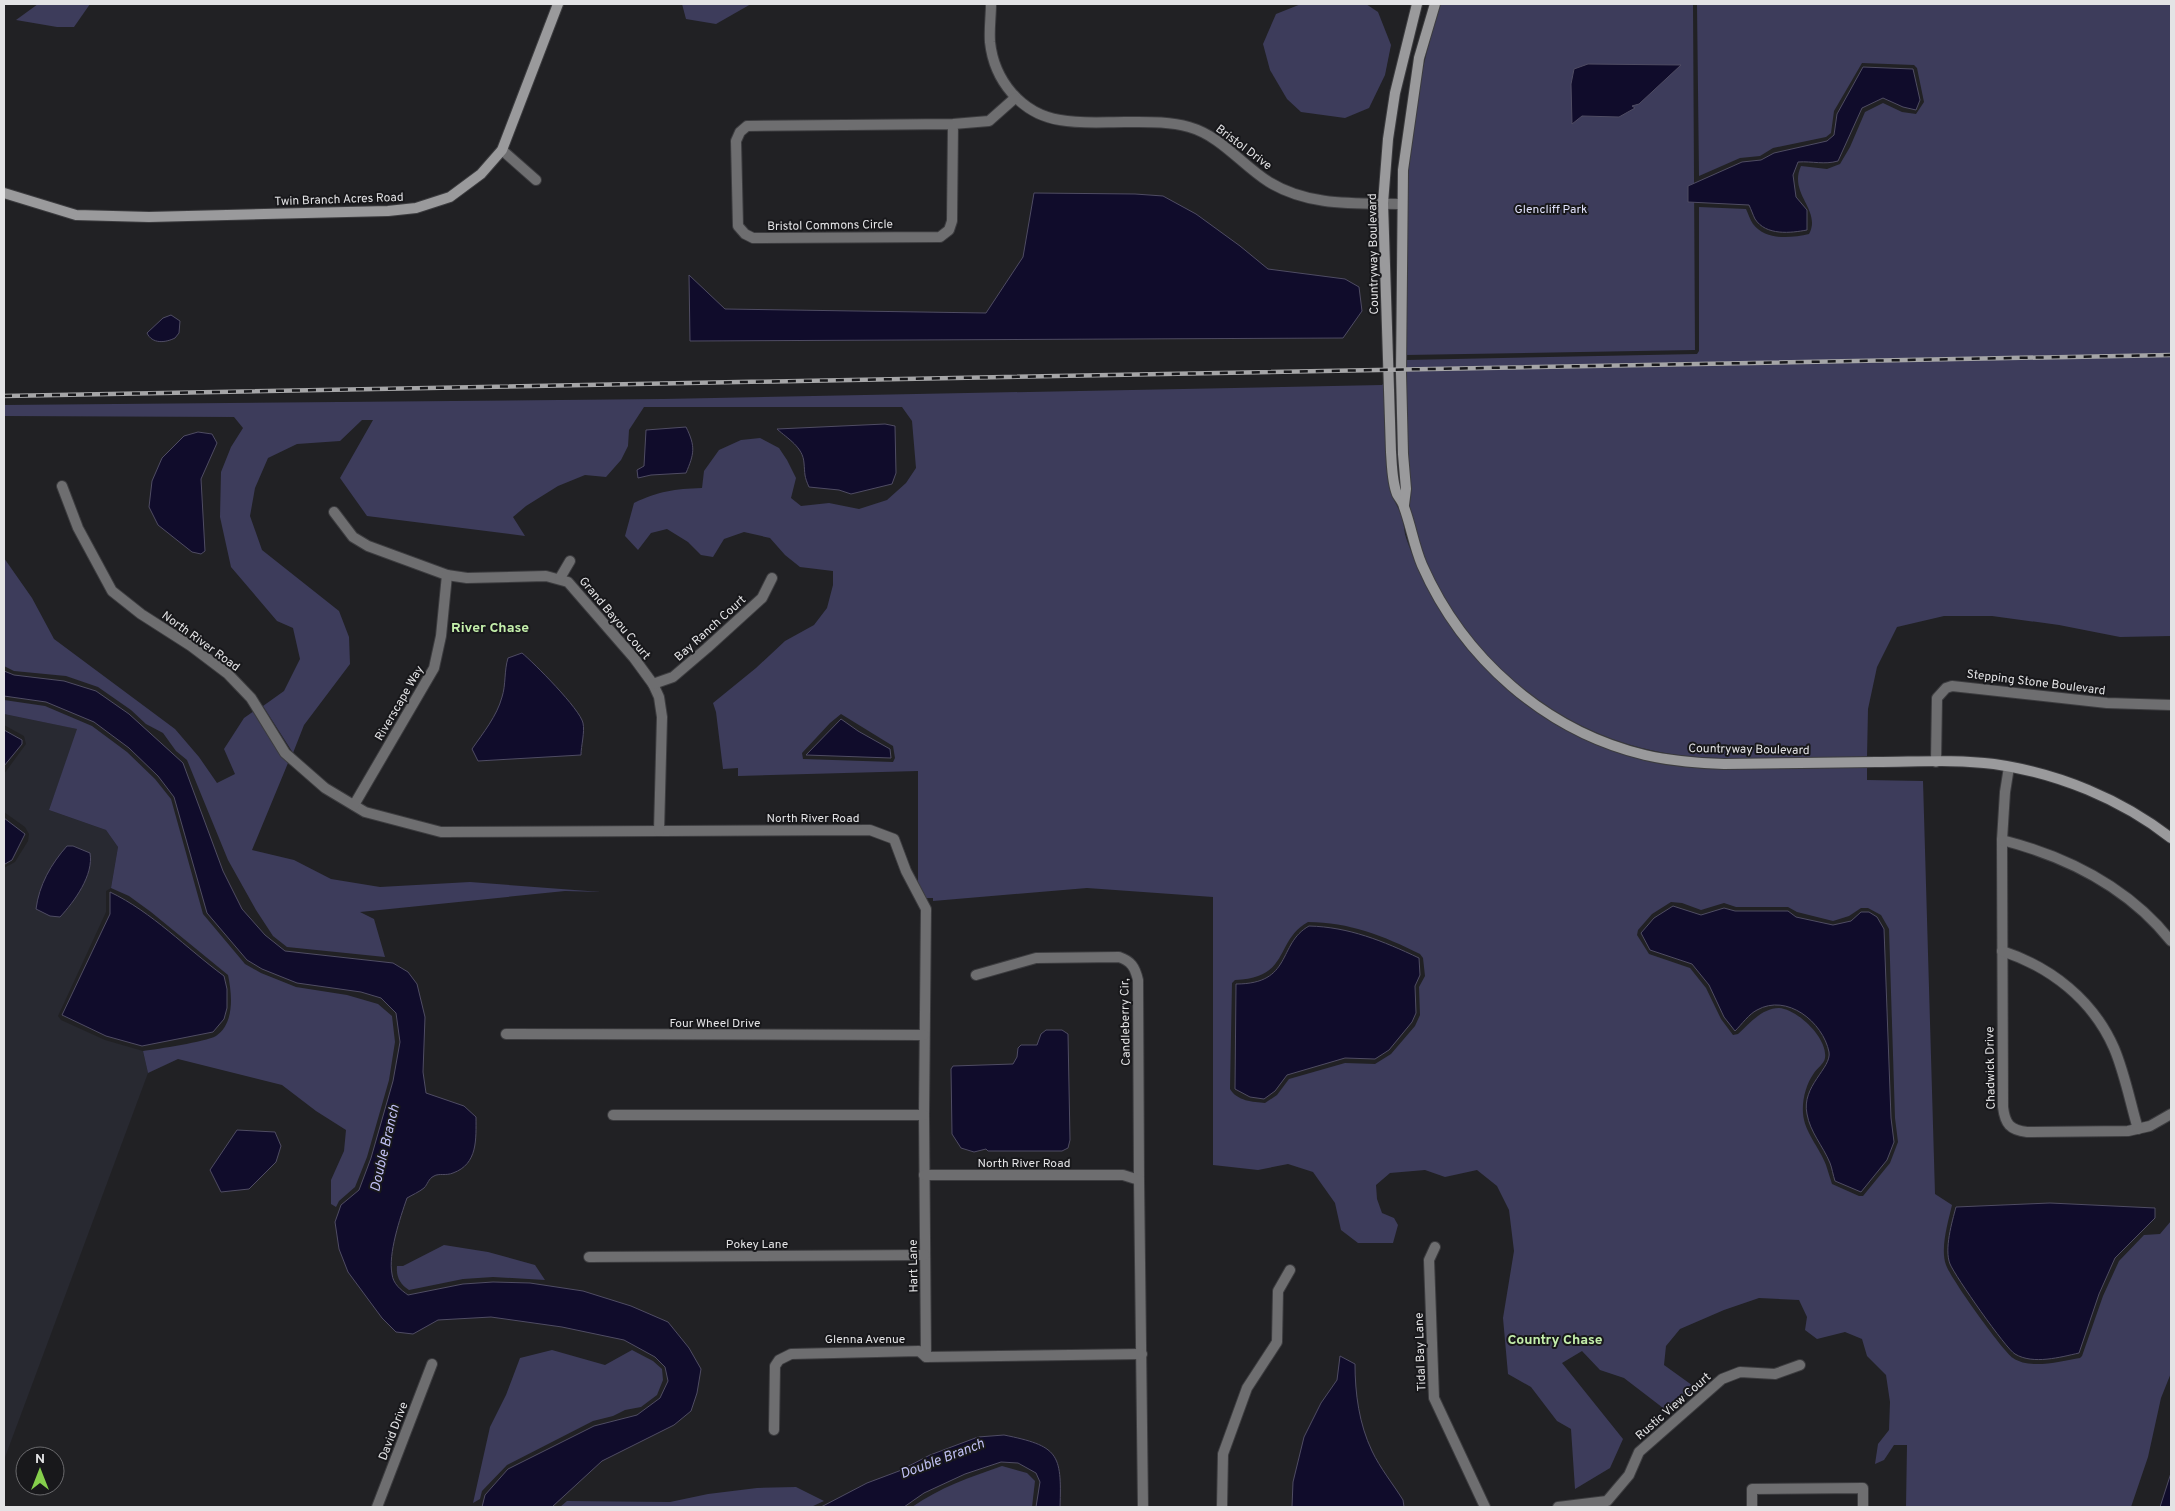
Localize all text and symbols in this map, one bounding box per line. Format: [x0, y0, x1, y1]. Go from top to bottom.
street label: Bristol Drive [1212, 121, 1275, 174]
street label: Twin Branch Acres Road [274, 190, 404, 210]
street label: Countryway Boulevard [1365, 193, 1383, 315]
park label: Glencliff Park [1515, 202, 1587, 218]
street label: Bristol Commons Circle [767, 217, 893, 235]
street label: Grand Bayou Court [575, 574, 654, 663]
street label: Bay Ranch Court [671, 592, 750, 665]
street label: North River Road [158, 608, 243, 676]
district label: River Chase [451, 620, 529, 637]
street label: Riverscape Way [372, 663, 428, 744]
street label: Stepping Stone Boulevard [1966, 667, 2106, 699]
street label: Countryway Boulevard [1688, 741, 1810, 759]
street label: North River Road [767, 811, 859, 827]
street label: Candleberry Cir, [1117, 978, 1135, 1066]
street label: Four Wheel Drive [669, 1016, 761, 1032]
street label: Chadwick Drive [1982, 1026, 2000, 1110]
water label: Double Branch [367, 1103, 404, 1194]
street label: North River Road [978, 1156, 1070, 1172]
street label: Pokey Lane [726, 1237, 788, 1253]
street label: Hart Lane [906, 1239, 922, 1293]
street label: Tidal Bay Lane [1412, 1312, 1430, 1392]
street label: Glenna Avenue [825, 1332, 905, 1348]
district label: Country Chase [1507, 1332, 1603, 1349]
street label: Rustic View Court [1633, 1370, 1715, 1444]
street label: David Drive [375, 1400, 412, 1463]
water label: Double Branch [898, 1435, 987, 1483]
north arrow [15, 1446, 65, 1496]
text: N [35, 1451, 45, 1468]

